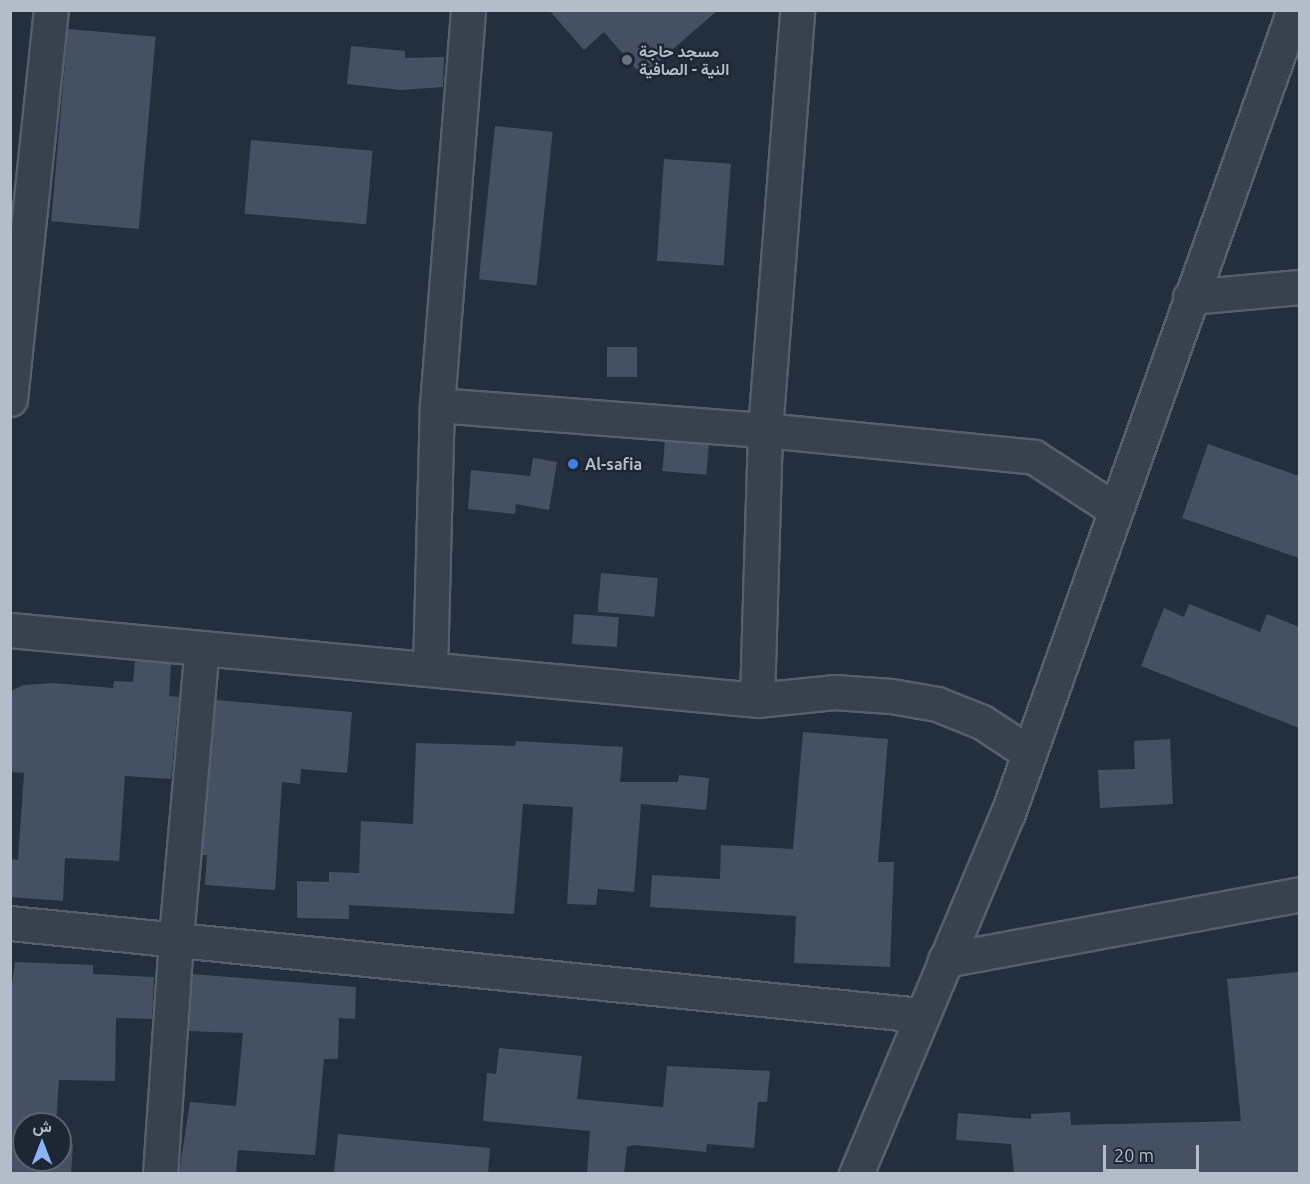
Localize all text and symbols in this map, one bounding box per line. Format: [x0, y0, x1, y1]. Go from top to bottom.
place label: مسجد حاجة النية - الصافية [639, 41, 729, 79]
marker: مسجد حاجة النية - الصافية [620, 53, 634, 67]
place label: Al-safia [585, 454, 642, 474]
marker: Al-safia [566, 457, 580, 471]
north arrow [12, 1112, 72, 1172]
text: ش [32, 1117, 52, 1135]
scale bar [1106, 1133, 1202, 1171]
text: 20 m [1114, 1145, 1154, 1165]

